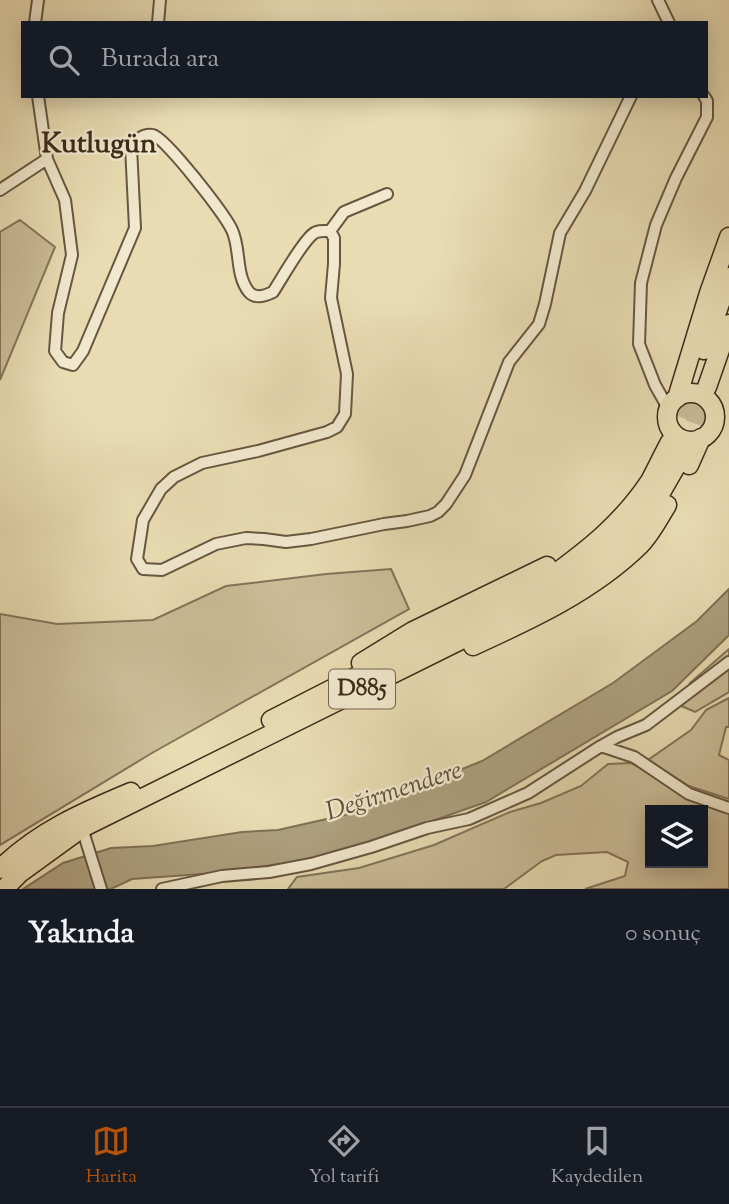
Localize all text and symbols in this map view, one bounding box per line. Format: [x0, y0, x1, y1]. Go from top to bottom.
search box [21, 21, 708, 98]
icon: search [45, 41, 83, 79]
text: Burada ara [101, 41, 219, 78]
district label: Kutlugün [41, 125, 157, 165]
road number: D885 [329, 670, 395, 708]
water label: Değirmendere [321, 753, 467, 831]
map controls [645, 805, 708, 868]
button: layers [645, 805, 708, 868]
text: Yakında [28, 913, 134, 956]
text: 0 sonuç [625, 918, 701, 951]
tab: Harita [86, 1122, 137, 1191]
tab: Yol tarifi [309, 1122, 379, 1191]
tab: Kaydedilen [551, 1122, 643, 1191]

